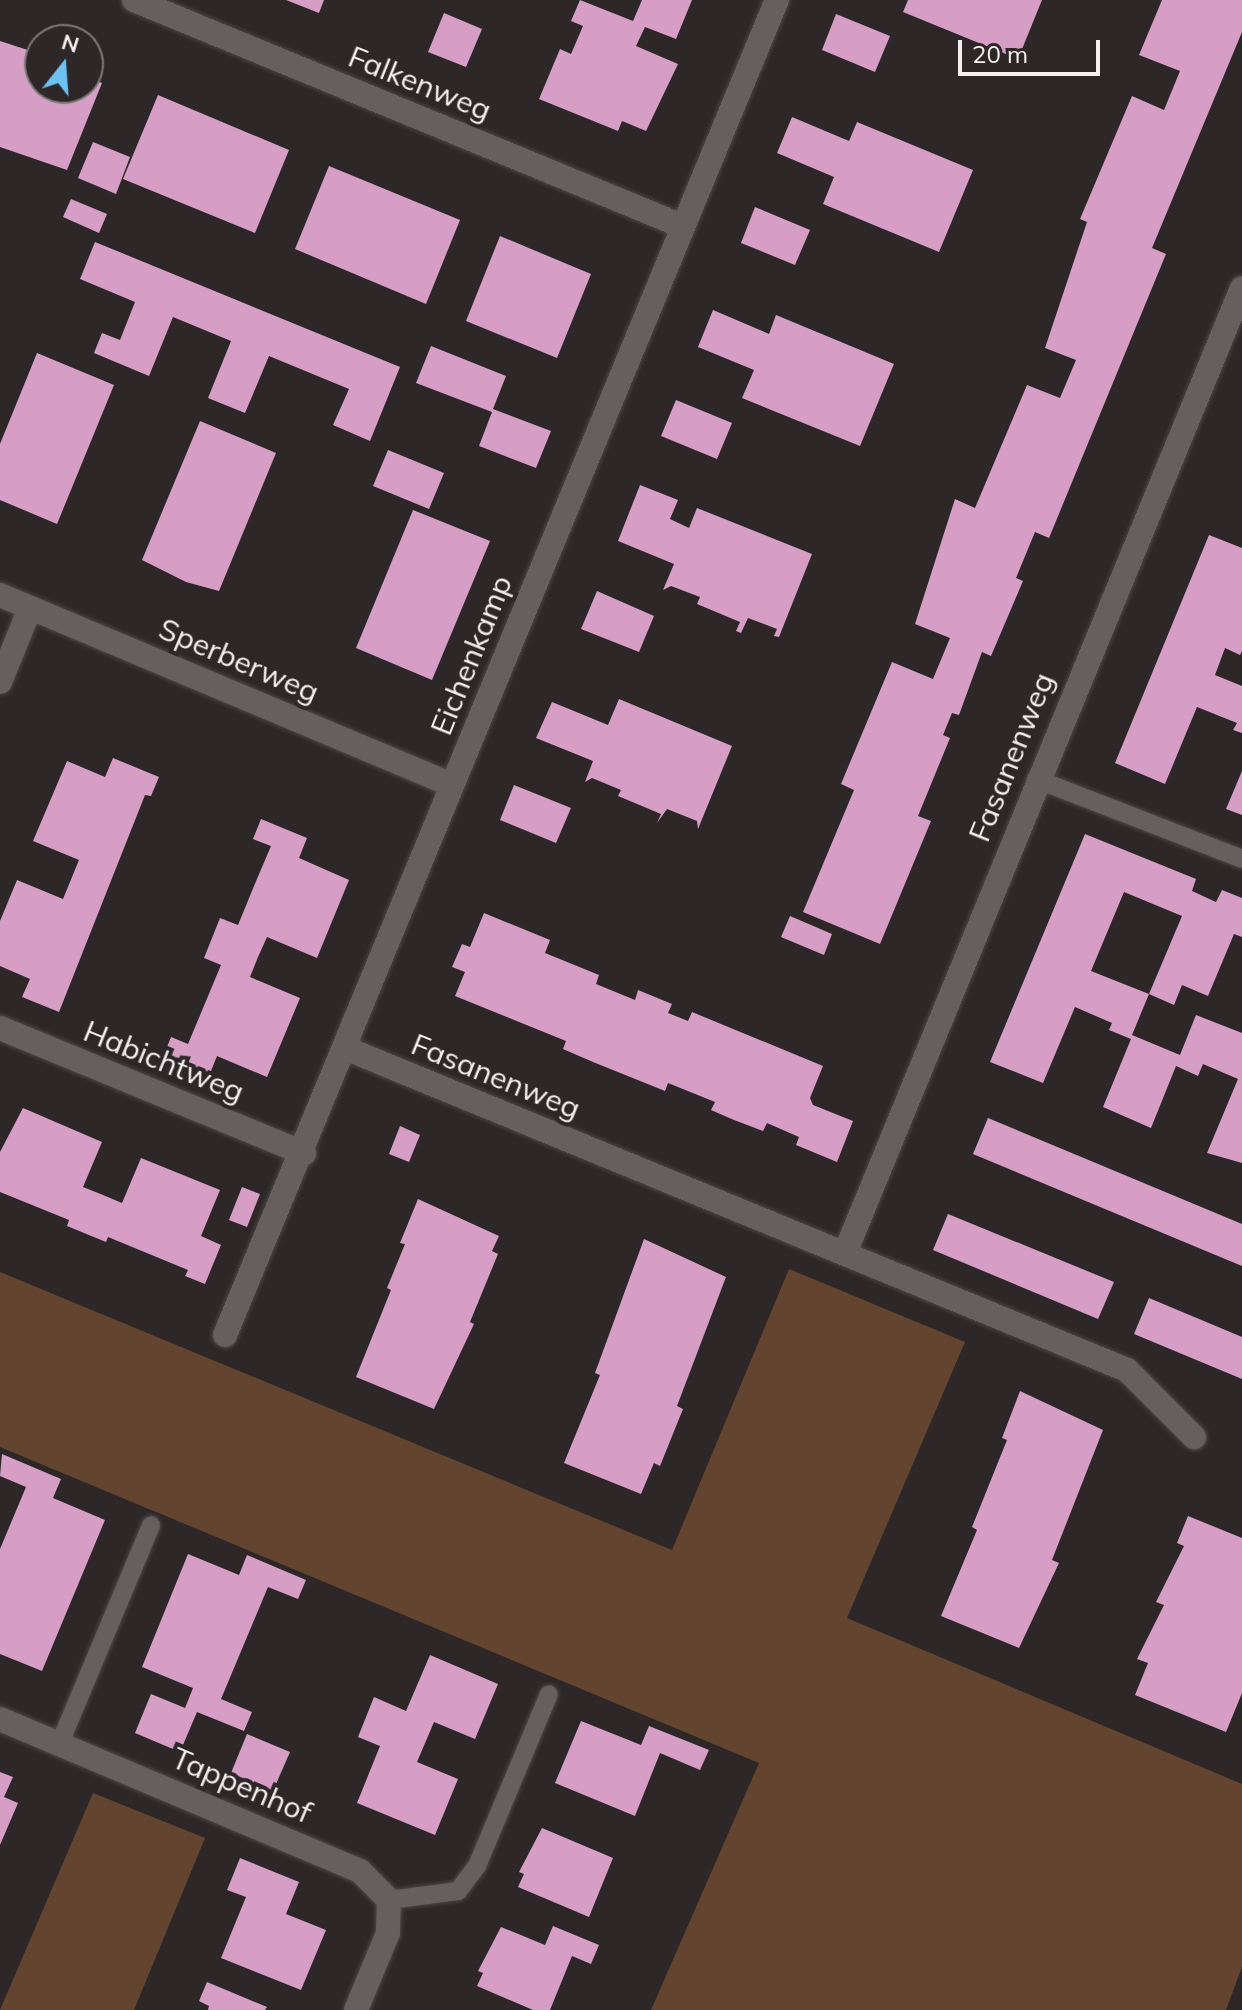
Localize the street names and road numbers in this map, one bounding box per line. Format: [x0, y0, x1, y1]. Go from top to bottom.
street label: Falkenweg [343, 38, 497, 128]
street label: Eichenkamp [423, 570, 519, 740]
street label: Sperberweg [154, 610, 324, 710]
street label: Fasanenweg [961, 667, 1061, 847]
street label: Habichtweg [79, 1013, 249, 1109]
street label: Fasanenweg [406, 1026, 586, 1126]
street label: Tappenhof [167, 1739, 317, 1831]

